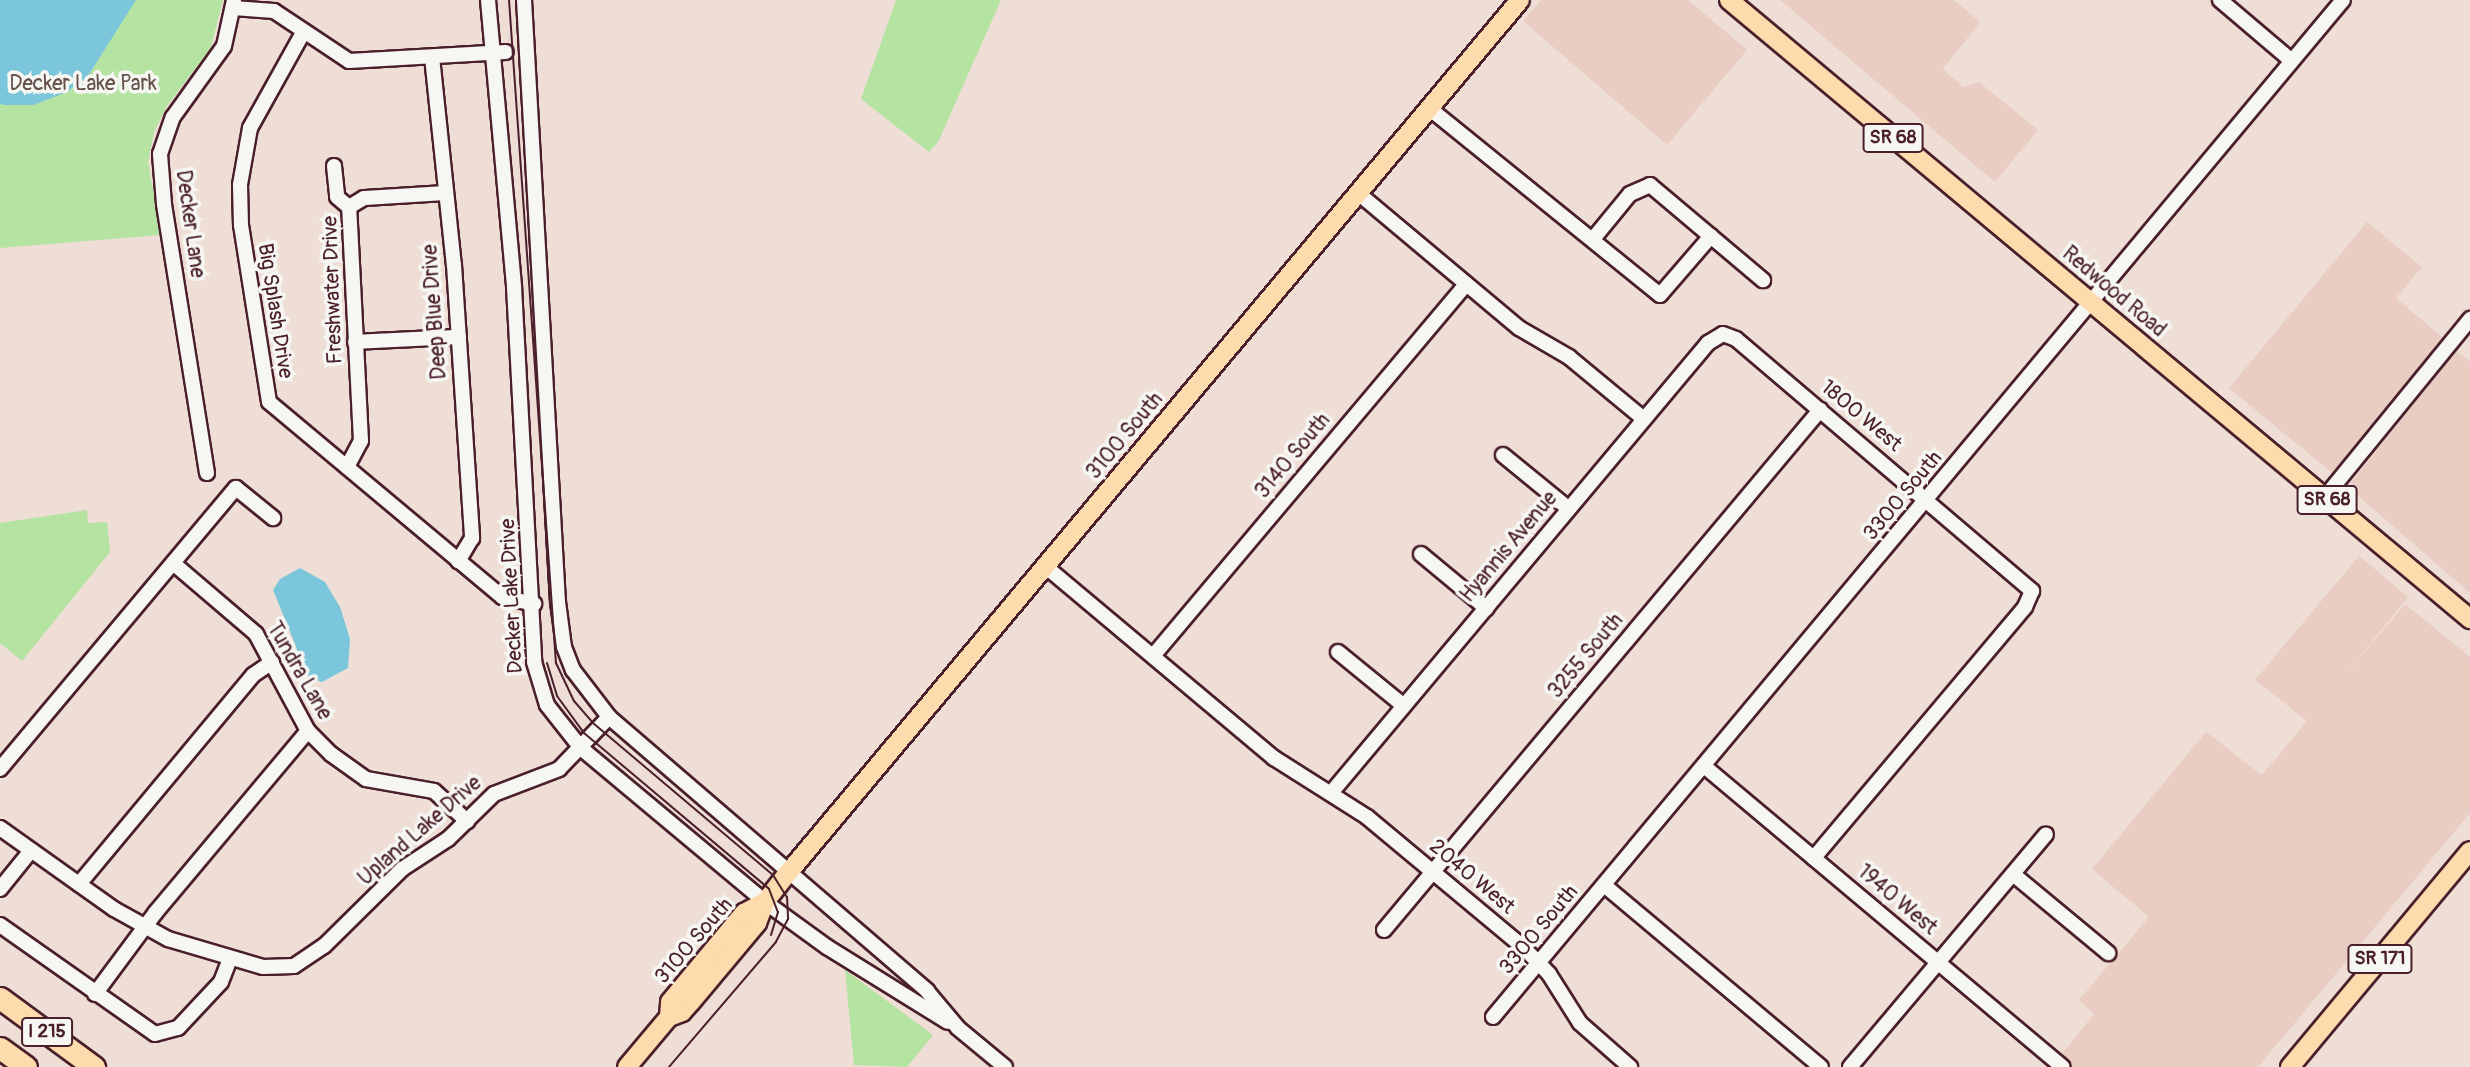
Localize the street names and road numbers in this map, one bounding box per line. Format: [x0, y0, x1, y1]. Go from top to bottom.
road number: SR 68 [1862, 122, 1924, 154]
street label: Decker Lane [170, 168, 210, 280]
street label: Freshwater Drive [318, 215, 348, 365]
street label: Redwood Road [2057, 241, 2171, 343]
street label: Big Splash Drive [252, 242, 298, 380]
street label: Deep Blue Drive [418, 244, 452, 380]
street label: 1800 West [1815, 375, 1907, 457]
street label: 3100 South [1081, 387, 1169, 485]
street label: 3140 South [1250, 408, 1336, 504]
street label: 3300 South [1858, 446, 1948, 546]
road number: SR 68 [2296, 485, 2358, 516]
street label: Hyannis Avenue [1455, 486, 1563, 608]
street label: Decker Lake Drive [495, 518, 529, 674]
street label: 3255 South [1543, 608, 1629, 704]
street label: Tundra Lane [261, 618, 337, 724]
street label: Upland Lake Drive [353, 771, 487, 891]
street label: 2040 West [1424, 834, 1520, 920]
street label: 1940 West [1852, 859, 1942, 941]
street label: 3300 South [1494, 880, 1584, 980]
street label: 3100 South [650, 893, 738, 989]
road number: SR 171 [2347, 944, 2413, 974]
road number: I 215 [21, 1016, 73, 1048]

